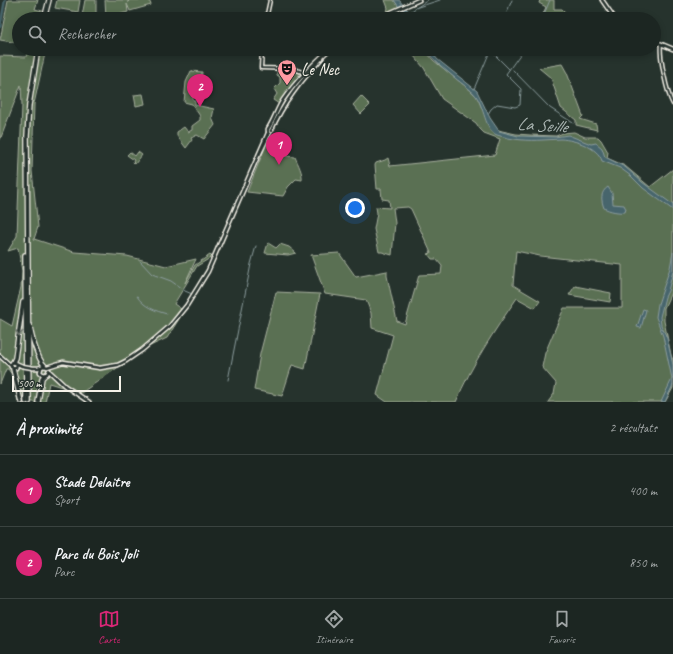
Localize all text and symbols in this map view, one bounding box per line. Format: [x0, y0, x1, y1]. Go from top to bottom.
search box [12, 12, 661, 56]
icon: search [26, 23, 48, 45]
text: Rechercher [58, 25, 116, 44]
theatre icon: Le Nec [276, 58, 298, 86]
place label: Le Nec [301, 59, 340, 80]
pin: 2 [187, 74, 213, 107]
water label: La Seille [516, 112, 571, 138]
pin: 1 [266, 132, 292, 165]
your location [345, 198, 365, 218]
one-way arrow [15, 330, 24, 336]
scale bar [12, 374, 121, 393]
text: 500 m [18, 376, 42, 390]
text: À proximité [16, 418, 81, 439]
text: 2 résultats [609, 420, 657, 436]
text: Stade Delaitre [54, 473, 130, 492]
text: 1 [26, 483, 32, 499]
text: 400 m [629, 483, 657, 499]
text: Sport [54, 492, 79, 508]
text: Parc du Bois Joli [54, 545, 138, 564]
text: 2 [26, 555, 32, 571]
text: 850 m [629, 555, 657, 571]
text: Parc [54, 564, 74, 580]
tab: Carte [98, 608, 120, 646]
tab: Itinéraire [316, 608, 353, 646]
tab: Favoris [549, 608, 575, 646]

